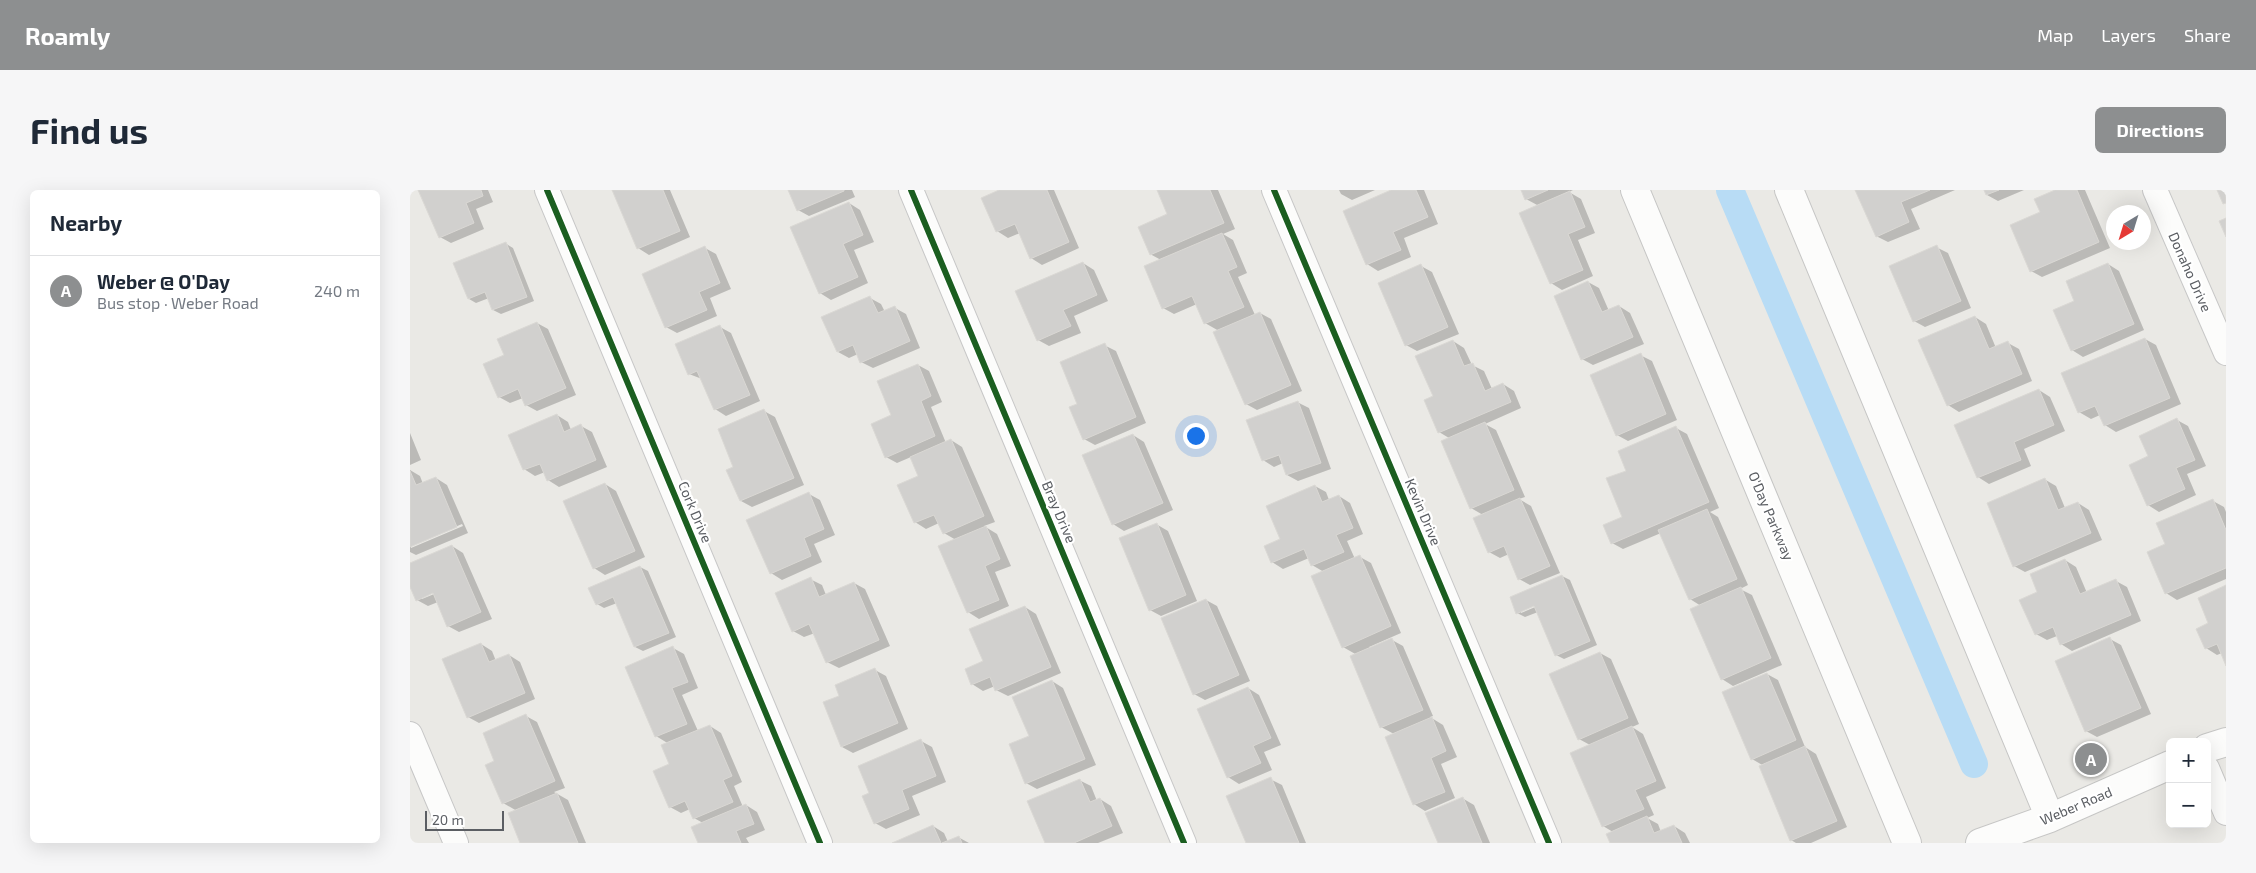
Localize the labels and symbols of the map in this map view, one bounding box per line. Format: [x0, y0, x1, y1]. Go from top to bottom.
north arrow [2106, 205, 2151, 250]
street label: Donaho Drive [2165, 229, 2216, 314]
your location [1183, 423, 1209, 449]
street label: O'Day Parkway [1745, 469, 1798, 563]
street label: Kevin Drive [1402, 476, 1445, 548]
street label: Bray Drive [1039, 478, 1080, 545]
street label: Cork Drive [675, 479, 716, 545]
pin: A [2075, 740, 2107, 778]
street label: Weber Road [2037, 783, 2114, 828]
scale bar [425, 808, 504, 831]

